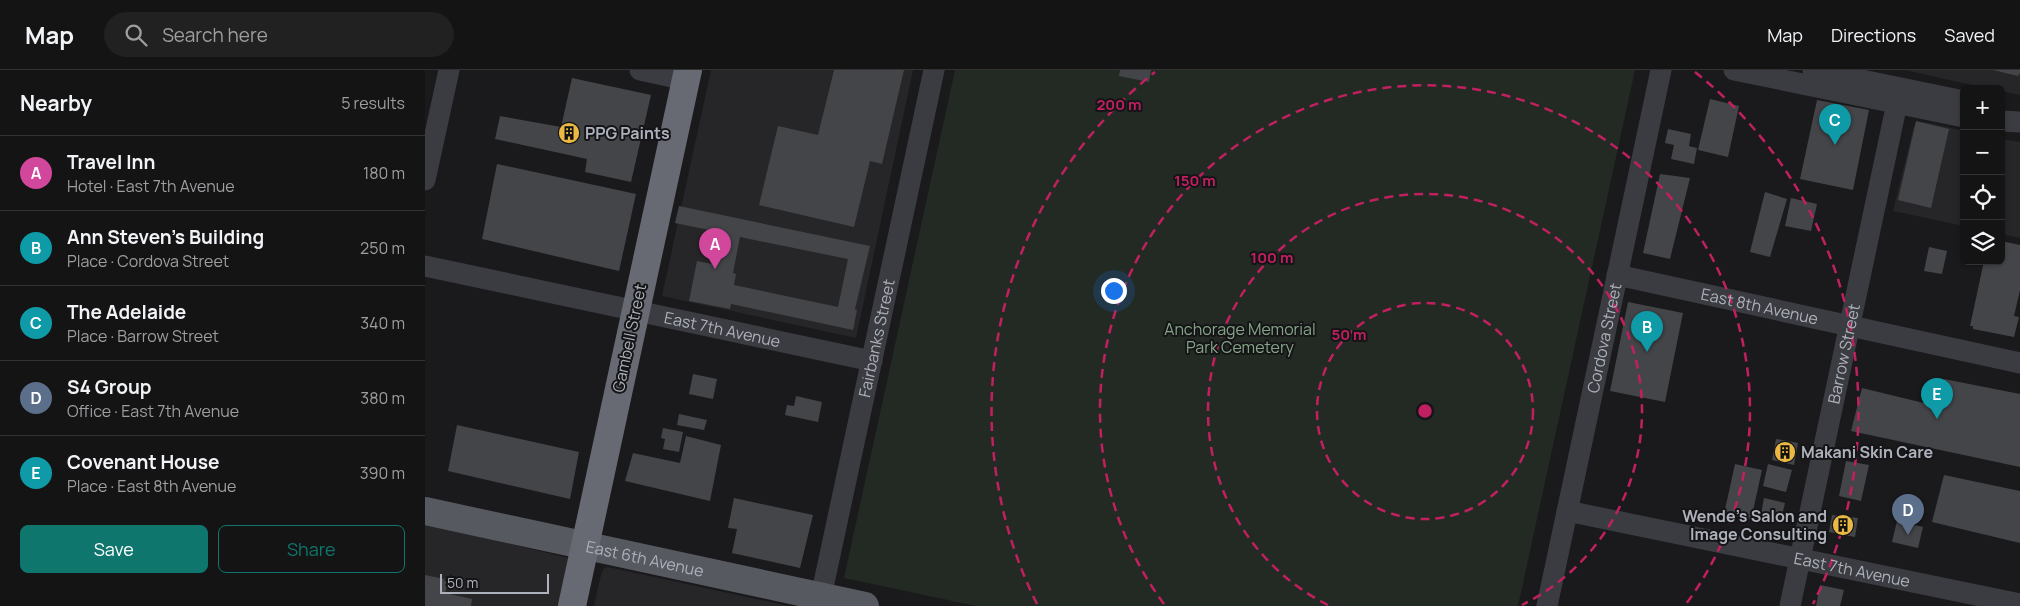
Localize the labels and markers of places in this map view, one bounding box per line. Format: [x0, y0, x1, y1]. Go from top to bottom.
pin: C [1819, 104, 1851, 145]
building icon: PPG Paints [557, 121, 581, 145]
place label: PPG Paints [585, 122, 670, 144]
pin: A [699, 228, 731, 269]
pin: B [1631, 311, 1663, 352]
pin: E [1921, 378, 1953, 419]
centre of rings [1416, 402, 1434, 420]
building icon: Makani Skin Care [1773, 440, 1797, 464]
place label: Makani Skin Care [1801, 441, 1933, 463]
pin: D [1892, 494, 1924, 535]
place label: Wende's Salon and Image Consulting [1682, 505, 1827, 545]
building icon: Wende's Salon and Image Consulting [1831, 513, 1855, 537]

